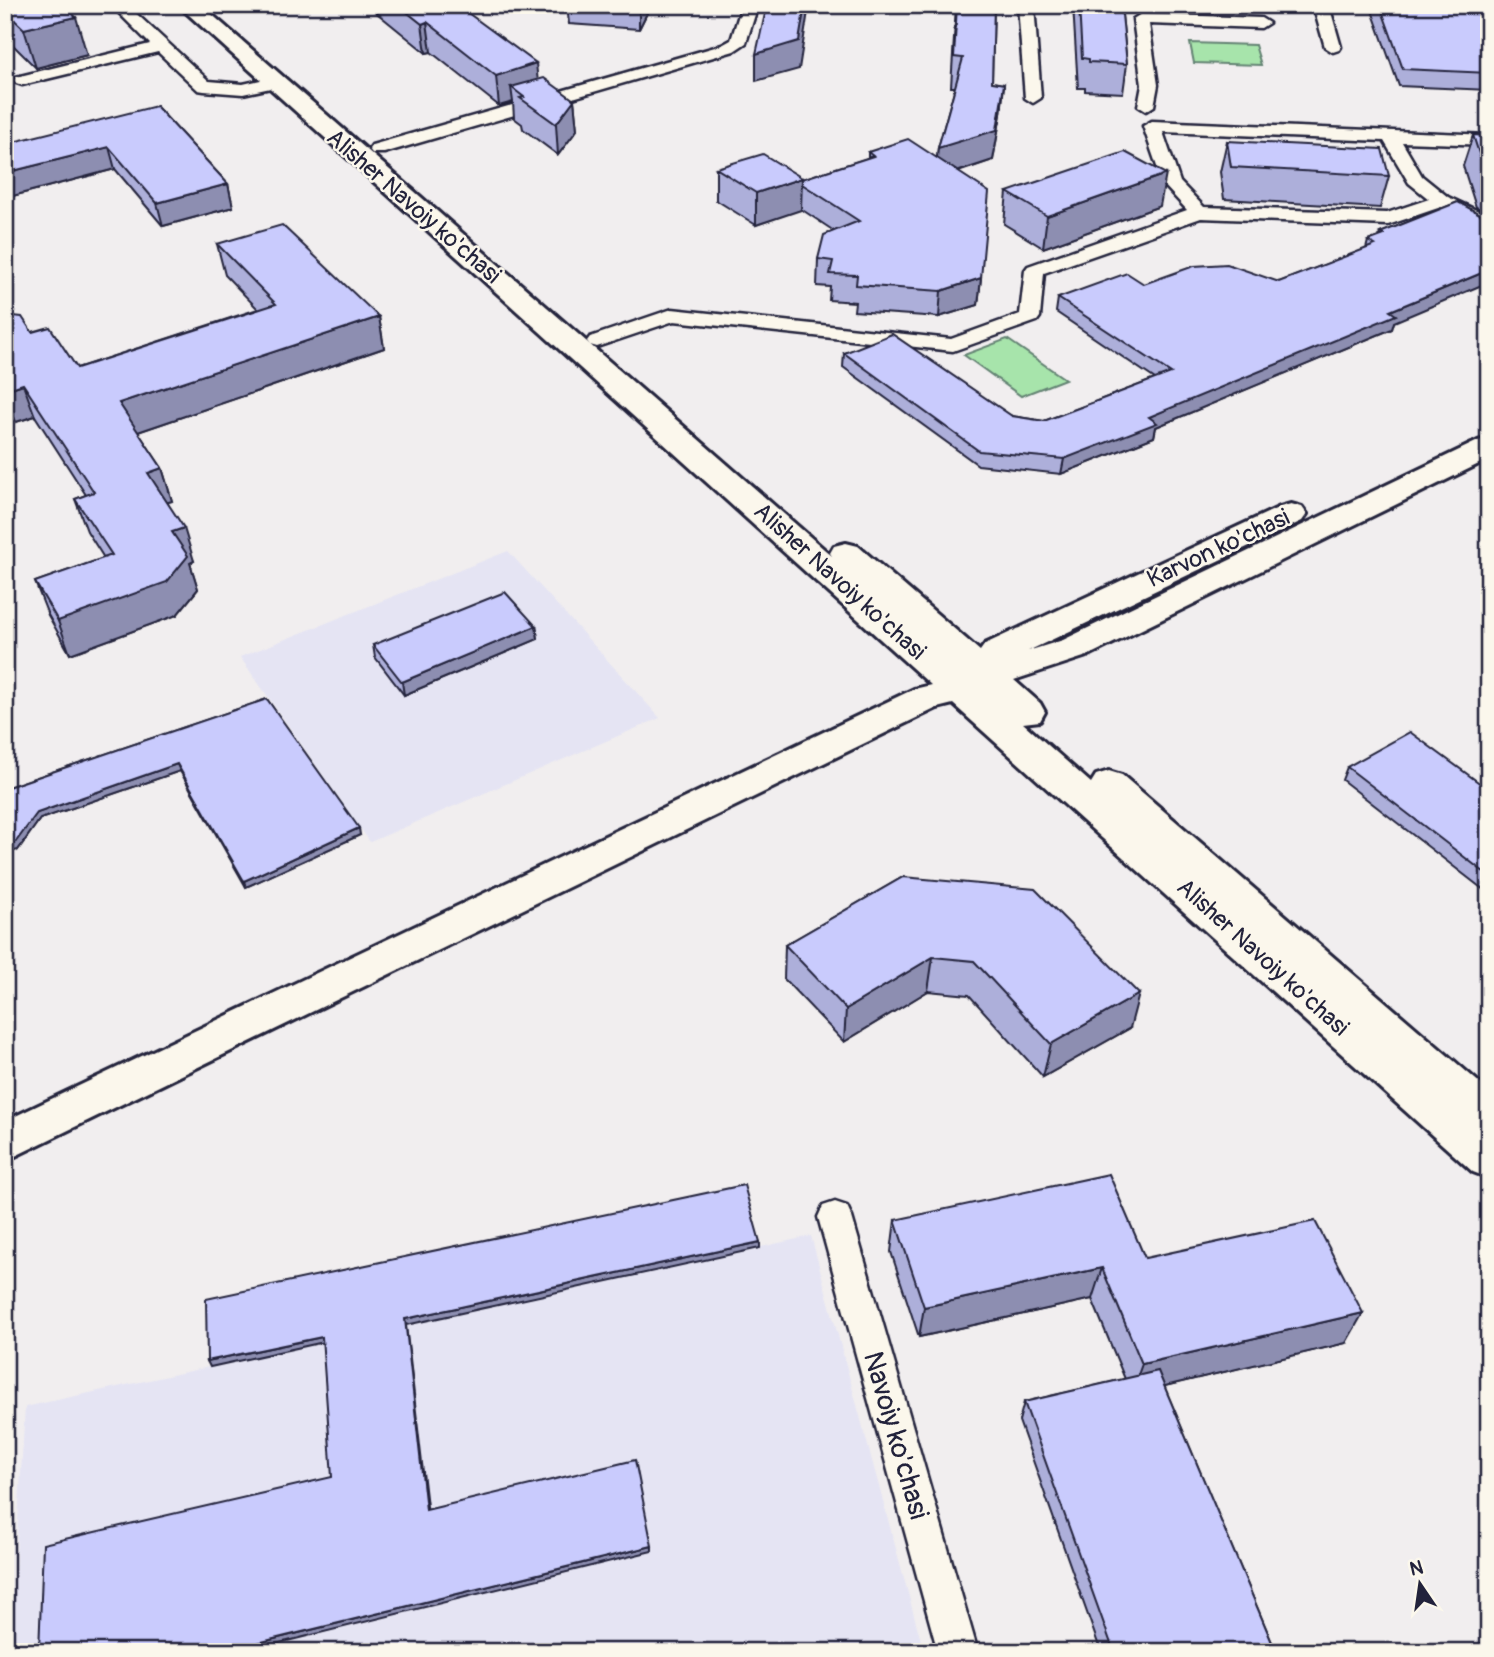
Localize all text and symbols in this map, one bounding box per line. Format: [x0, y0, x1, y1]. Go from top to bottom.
street label: Alisher Navoiy ko'chasi [321, 123, 507, 290]
street label: Alisher Navoiy ko'chasi [748, 497, 932, 666]
street label: Karvon ko'chasi [1142, 503, 1294, 594]
street label: Alisher Navoiy ko'chasi [1171, 873, 1355, 1042]
street label: Navoiy ko'chasi [855, 1348, 936, 1523]
north arrow [1386, 1548, 1456, 1618]
text: N [1407, 1555, 1426, 1582]

